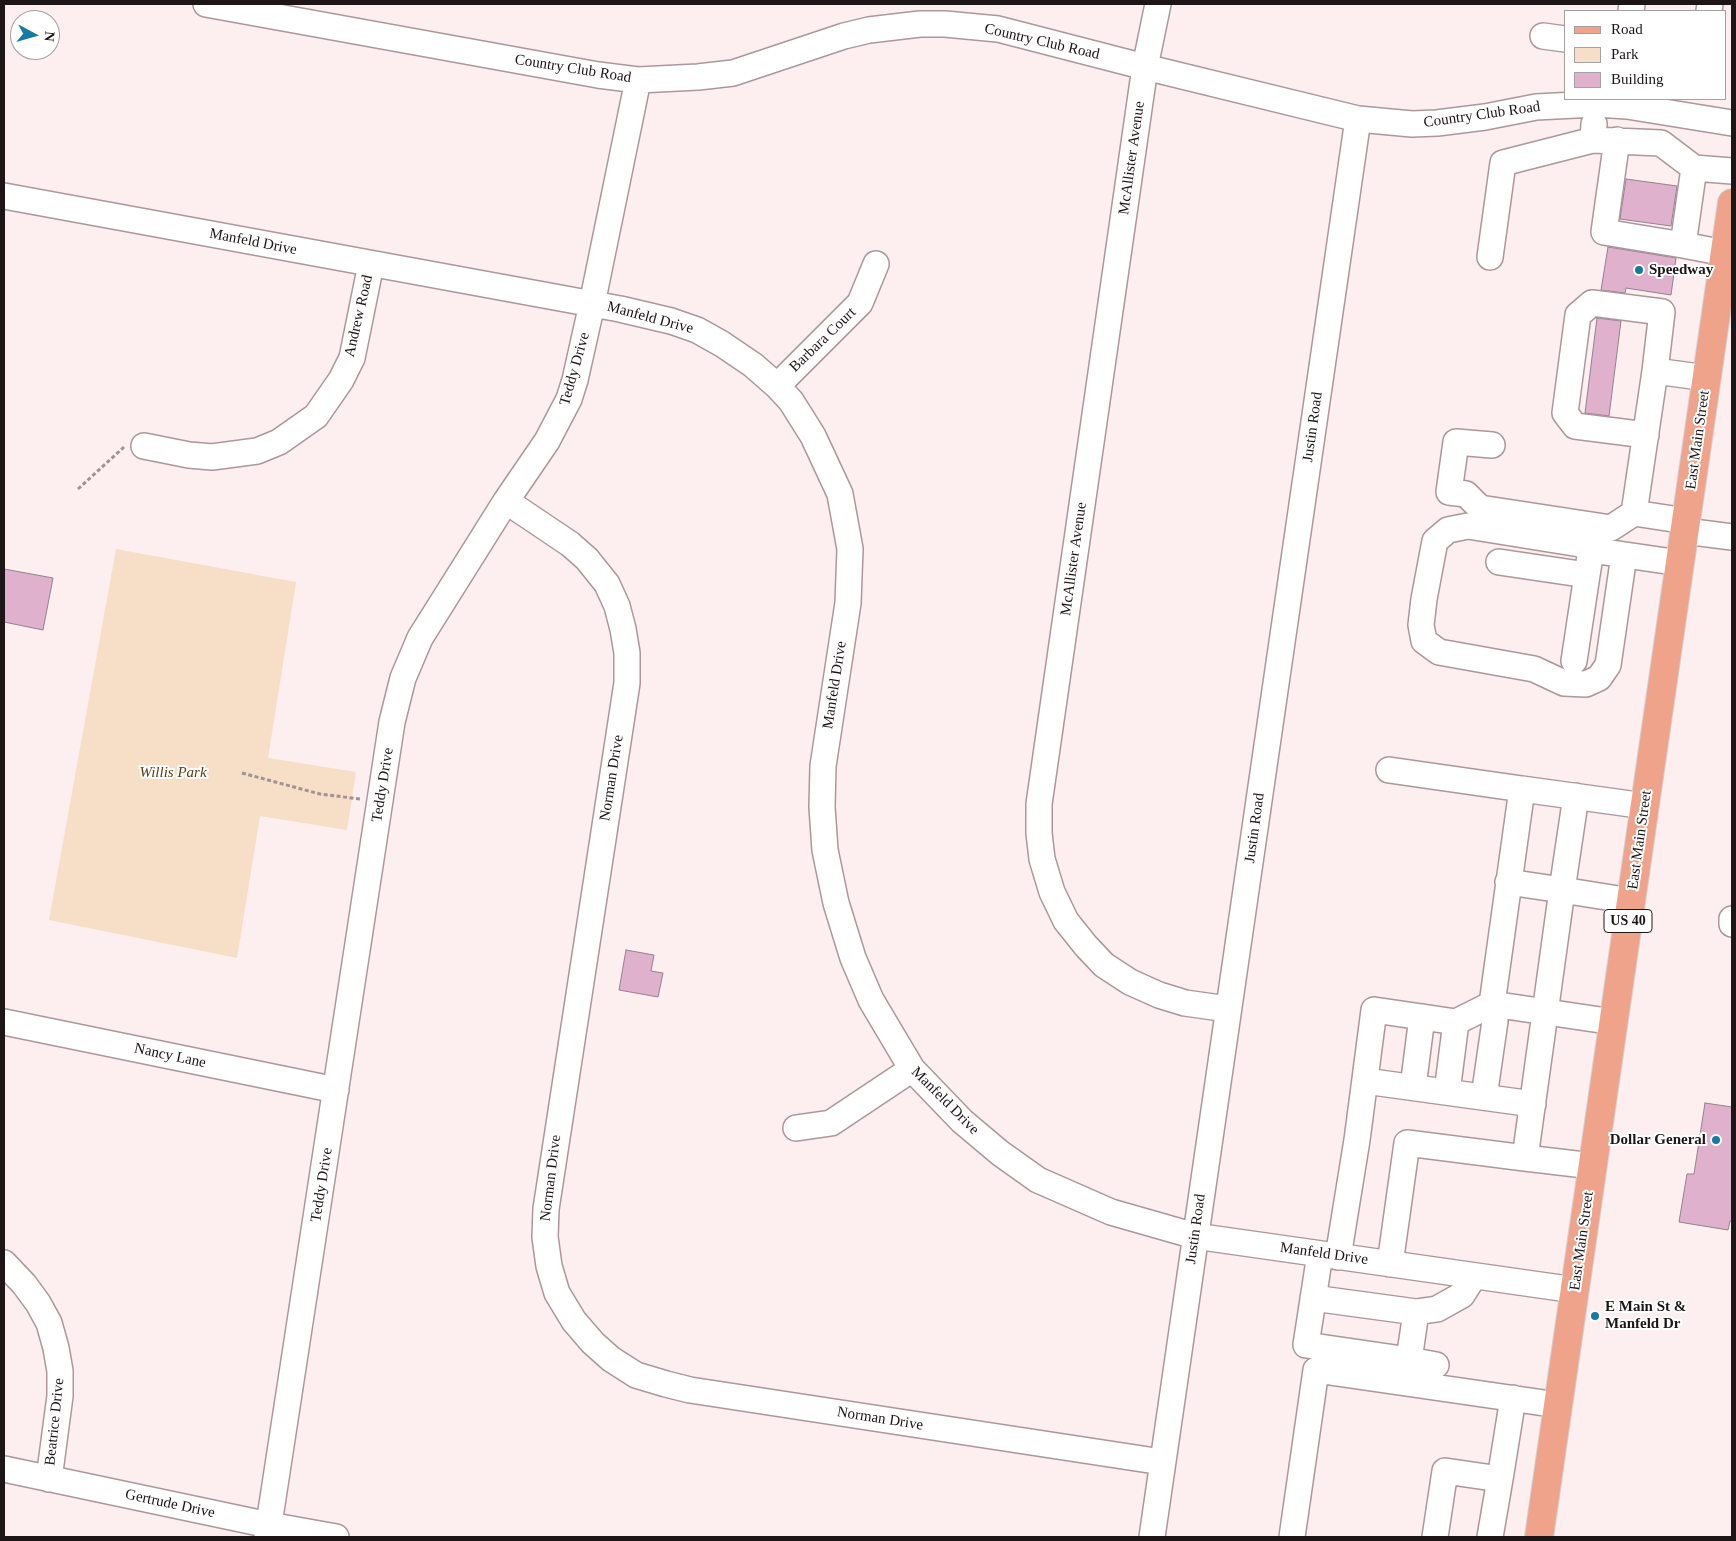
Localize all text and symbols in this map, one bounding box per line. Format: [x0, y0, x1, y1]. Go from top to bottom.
north arrow [10, 10, 60, 60]
legend [1564, 10, 1726, 100]
street label: Country Club Road [983, 20, 1101, 64]
text: Road [1611, 21, 1643, 37]
text: N [41, 31, 57, 42]
text: Park [1611, 46, 1639, 62]
street label: Country Club Road [514, 51, 632, 87]
text: Building [1611, 71, 1664, 87]
street label: Country Club Road [1423, 98, 1541, 132]
street label: McAllister Avenue [1115, 100, 1149, 216]
street label: Manfeld Drive [208, 225, 298, 259]
place label: Speedway [1649, 261, 1713, 279]
marker: Speedway [1633, 264, 1645, 276]
street label: Andrew Road [341, 273, 377, 359]
street label: Manfeld Drive [605, 298, 695, 338]
street label: Barbara Court [786, 304, 860, 376]
street label: Teddy Drive [556, 330, 594, 408]
street label: East Main Street [1682, 389, 1714, 491]
street label: Justin Road [1299, 391, 1327, 463]
street label: McAllister Avenue [1057, 501, 1091, 617]
street label: Manfeld Drive [819, 640, 851, 730]
street label: Norman Drive [596, 734, 628, 822]
street label: Teddy Drive [368, 746, 398, 824]
park label: Willis Park [139, 764, 207, 782]
street label: East Main Street [1624, 789, 1656, 891]
street label: Justin Road [1241, 792, 1269, 864]
road number: US 40 [1604, 909, 1652, 932]
street label: Nancy Lane [132, 1040, 208, 1072]
street label: Manfeld Drive [907, 1063, 983, 1139]
place label: Dollar General [1610, 1131, 1706, 1149]
street label: Norman Drive [537, 1134, 565, 1222]
marker: Dollar General [1710, 1134, 1722, 1146]
street label: Teddy Drive [307, 1146, 337, 1224]
street label: East Main Street [1566, 1190, 1598, 1292]
street label: Justin Road [1182, 1193, 1210, 1265]
street label: Manfeld Drive [1279, 1239, 1369, 1269]
place label: E Main St & Manfeld Dr [1605, 1298, 1686, 1333]
marker: E Main St & Manfeld Dr [1589, 1310, 1601, 1322]
street label: Beatrice Drive [41, 1377, 69, 1467]
street label: Norman Drive [836, 1403, 924, 1435]
street label: Gertrude Drive [124, 1486, 216, 1522]

